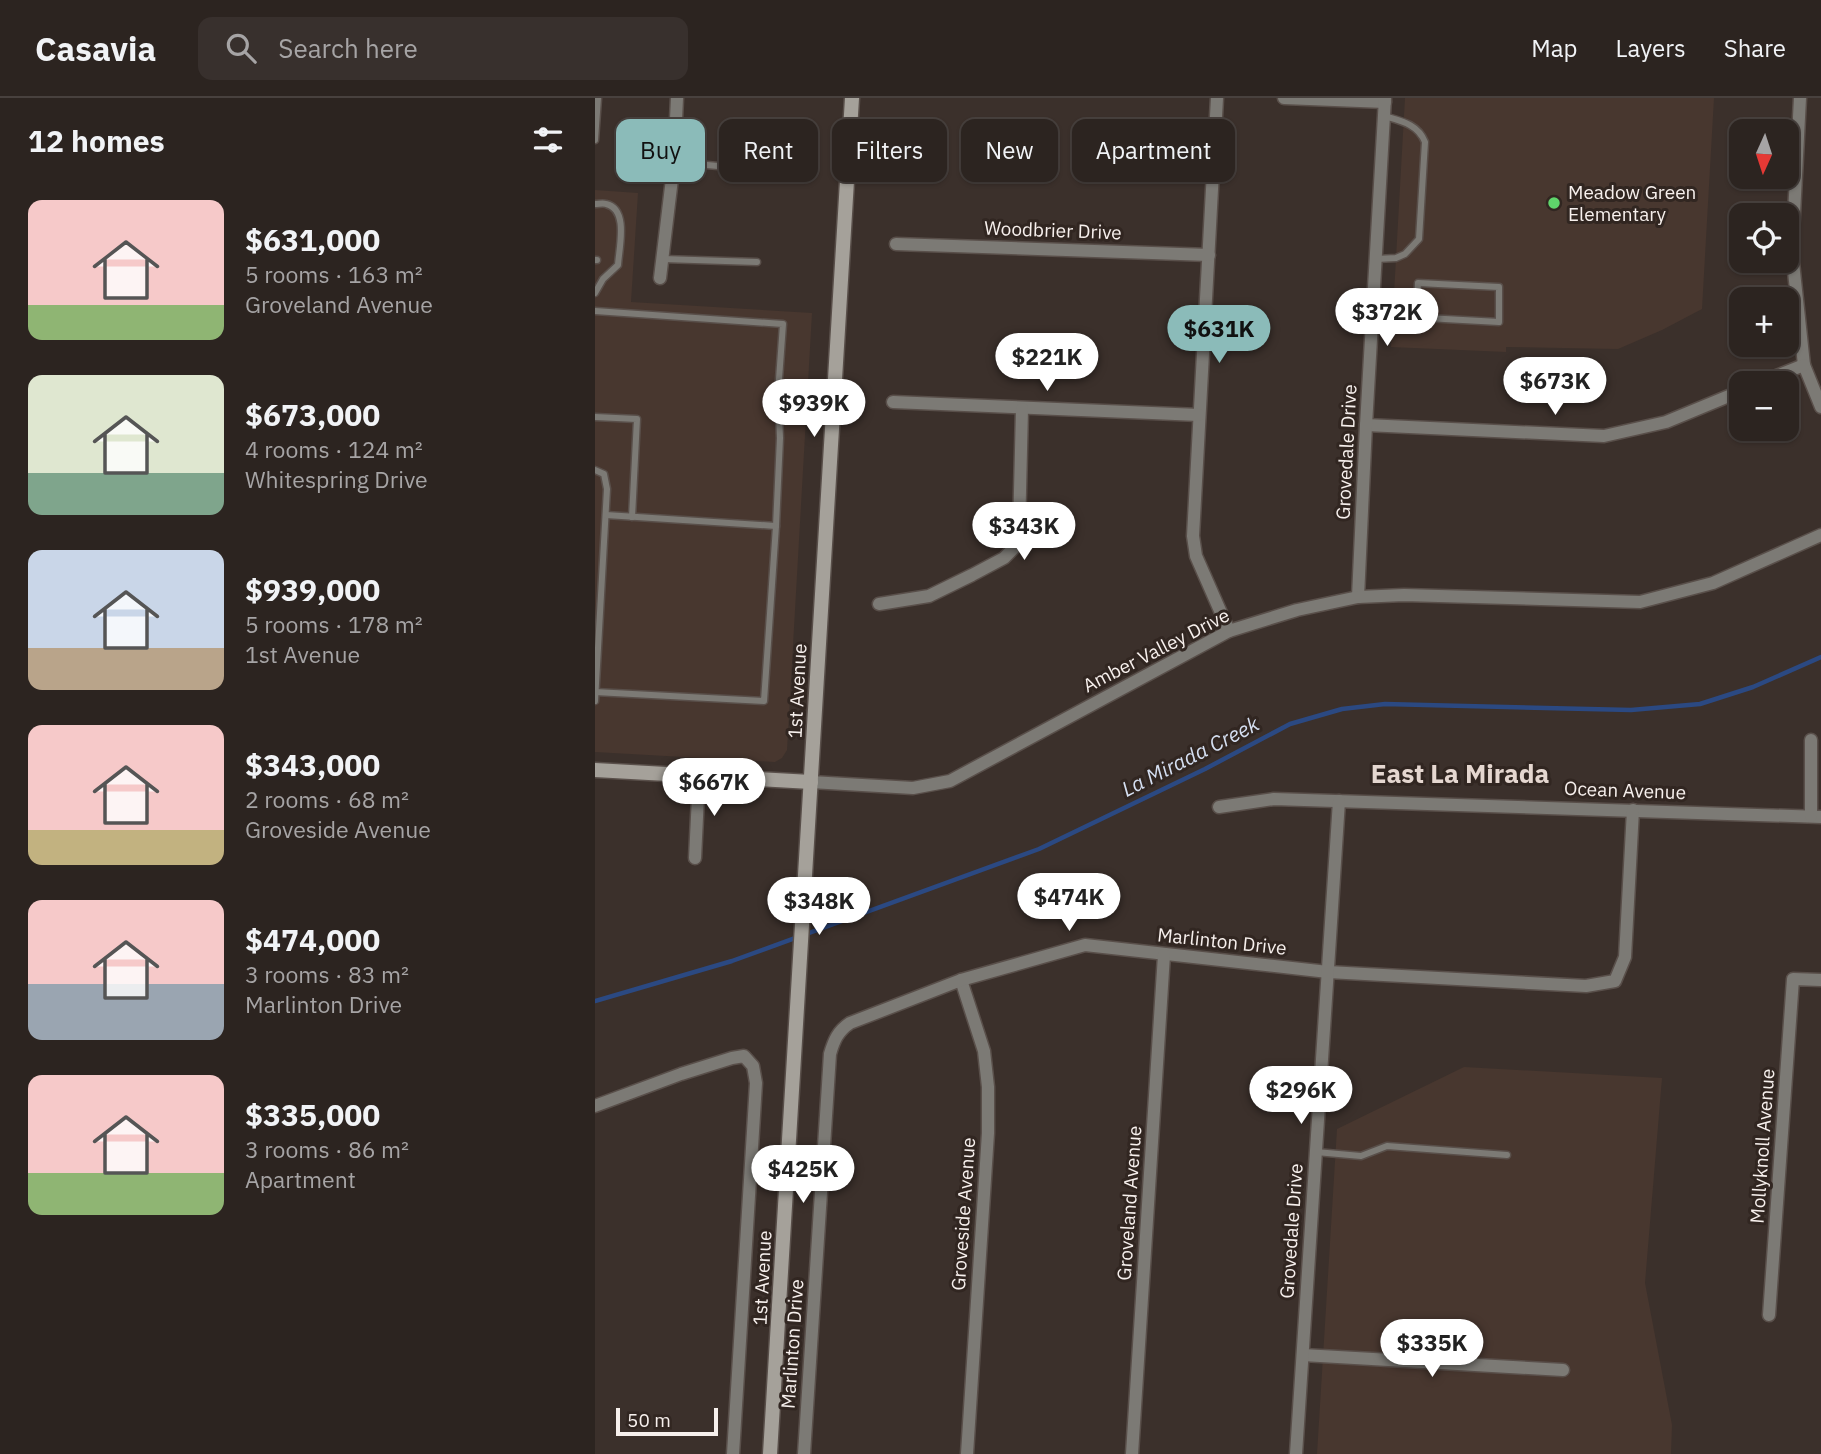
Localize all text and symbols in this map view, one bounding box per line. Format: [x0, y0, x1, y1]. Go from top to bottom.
search box [198, 17, 688, 80]
text: Casavia [35, 27, 156, 70]
icon: search [222, 29, 260, 67]
text: Search here [278, 31, 418, 65]
text: Map [1531, 32, 1578, 64]
text: Layers [1616, 32, 1686, 64]
text: Share [1724, 32, 1786, 64]
chip: Buy [616, 119, 705, 182]
chip: Rent [719, 119, 818, 182]
chip: Filters [832, 119, 947, 182]
chip: New [961, 119, 1058, 182]
chip: Apartment [1072, 119, 1235, 182]
north arrow [1729, 119, 1799, 189]
map controls [1729, 119, 1799, 441]
text: 12 homes [28, 121, 165, 160]
icon: filters [529, 121, 567, 159]
place label: Meadow Green Elementary [1568, 180, 1696, 226]
marker: Meadow Green Elementary [1546, 195, 1562, 211]
button: locate [1729, 203, 1799, 273]
street label: Woodbrier Drive [984, 216, 1122, 244]
text: $631,000 [245, 220, 380, 259]
icon: home [84, 228, 168, 312]
text: 5 rooms · 163 m² [245, 259, 423, 289]
button: + [1729, 287, 1799, 357]
pin: $372K [1338, 288, 1436, 348]
text: Groveland Avenue [245, 289, 433, 319]
text: $372K [1351, 296, 1423, 326]
pin: $631K [1170, 306, 1268, 365]
text: $631K [1183, 313, 1255, 343]
pin: $221K [998, 334, 1096, 393]
text: $221K [1011, 341, 1083, 371]
pin: $673K [1506, 358, 1604, 417]
text: $673K [1519, 365, 1591, 395]
button: − [1729, 371, 1799, 441]
pin: $939K [765, 380, 863, 439]
street label: Grovedale Drive [1330, 384, 1362, 520]
text: $939K [778, 387, 850, 417]
text: $673,000 [245, 395, 380, 434]
icon: home [84, 403, 168, 487]
text: 4 rooms · 124 m² [245, 434, 423, 464]
text: Whitespring Drive [245, 464, 428, 494]
pin: $343K [975, 503, 1073, 562]
text: $343K [988, 510, 1060, 540]
text: $939,000 [245, 570, 380, 609]
icon: home [84, 578, 168, 662]
street label: Amber Valley Drive [1079, 603, 1233, 697]
text: 5 rooms · 178 m² [245, 609, 423, 639]
text: 1st Avenue [245, 639, 360, 669]
street label: 1st Avenue [783, 643, 811, 739]
water label: La Mirada Creek [1116, 709, 1264, 803]
text: $343,000 [245, 745, 380, 784]
icon: home [84, 753, 168, 837]
district label: East La Mirada [1371, 756, 1550, 790]
pin: $667K [665, 758, 763, 818]
text: $667K [678, 766, 750, 796]
street label: Ocean Avenue [1564, 776, 1686, 804]
text: 2 rooms · 68 m² [245, 784, 409, 814]
text: Groveside Avenue [245, 814, 431, 844]
pin: $474K [1020, 874, 1118, 933]
pin: $348K [770, 878, 868, 937]
text: $474K [1033, 881, 1105, 911]
text: $348K [783, 885, 855, 915]
text: $474,000 [245, 920, 380, 959]
street label: Marlinton Drive [1156, 922, 1288, 960]
icon: home [84, 928, 168, 1012]
text: 3 rooms · 83 m² [245, 959, 409, 989]
text: Marlinton Drive [245, 989, 402, 1019]
pin: $296K [1252, 1066, 1350, 1126]
street label: Mollyknoll Avenue [1745, 1068, 1779, 1224]
text: $296K [1265, 1074, 1337, 1104]
text: $335,000 [245, 1095, 380, 1134]
icon: home [84, 1103, 168, 1187]
street label: Groveland Avenue [1112, 1125, 1146, 1281]
text: 3 rooms · 86 m² [245, 1134, 409, 1164]
street label: Groveside Avenue [946, 1137, 980, 1291]
pin: $425K [754, 1146, 852, 1205]
text: $425K [767, 1153, 839, 1183]
street label: Grovedale Drive [1274, 1163, 1308, 1299]
text: Apartment [245, 1164, 356, 1194]
street label: 1st Avenue [748, 1230, 776, 1326]
street label: Marlinton Drive [775, 1278, 809, 1410]
pin: $335K [1383, 1320, 1481, 1379]
text: $335K [1396, 1327, 1468, 1357]
scale bar [616, 1405, 717, 1437]
text: 50 m [627, 1408, 671, 1432]

